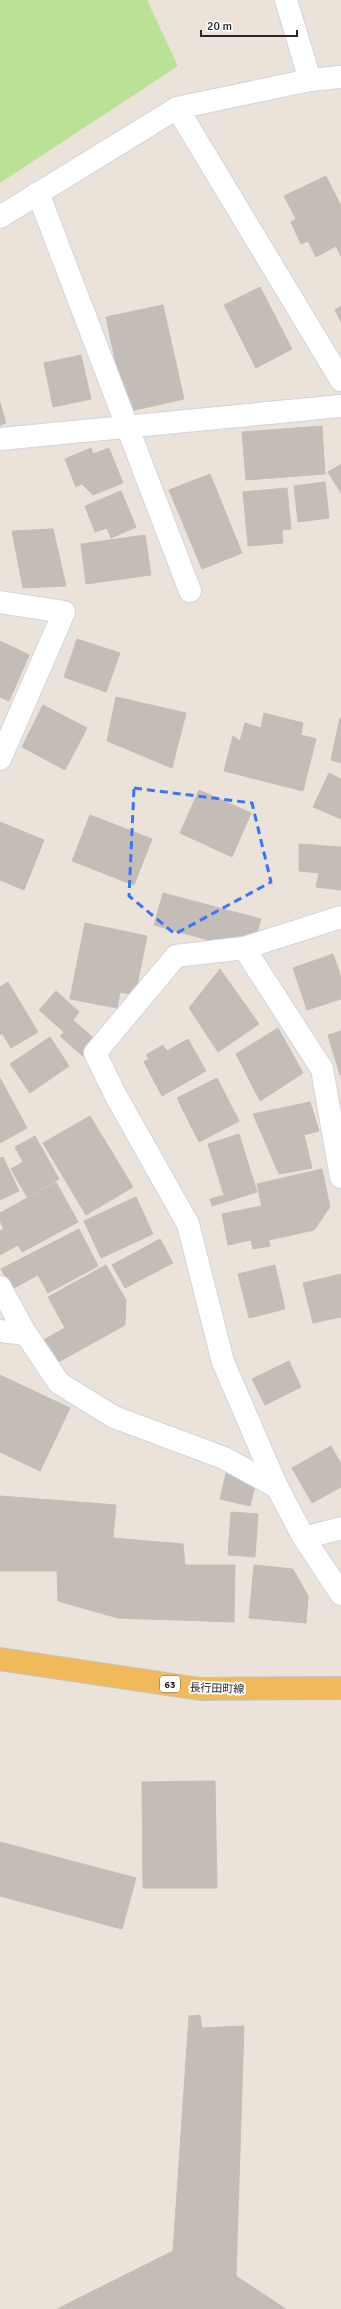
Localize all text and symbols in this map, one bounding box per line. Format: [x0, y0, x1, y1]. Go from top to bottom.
scale bar [201, 12, 297, 38]
text: 20 m [207, 19, 232, 34]
road number: 63 [160, 1676, 180, 1692]
street label: 長行田町線 [189, 1681, 245, 1696]

